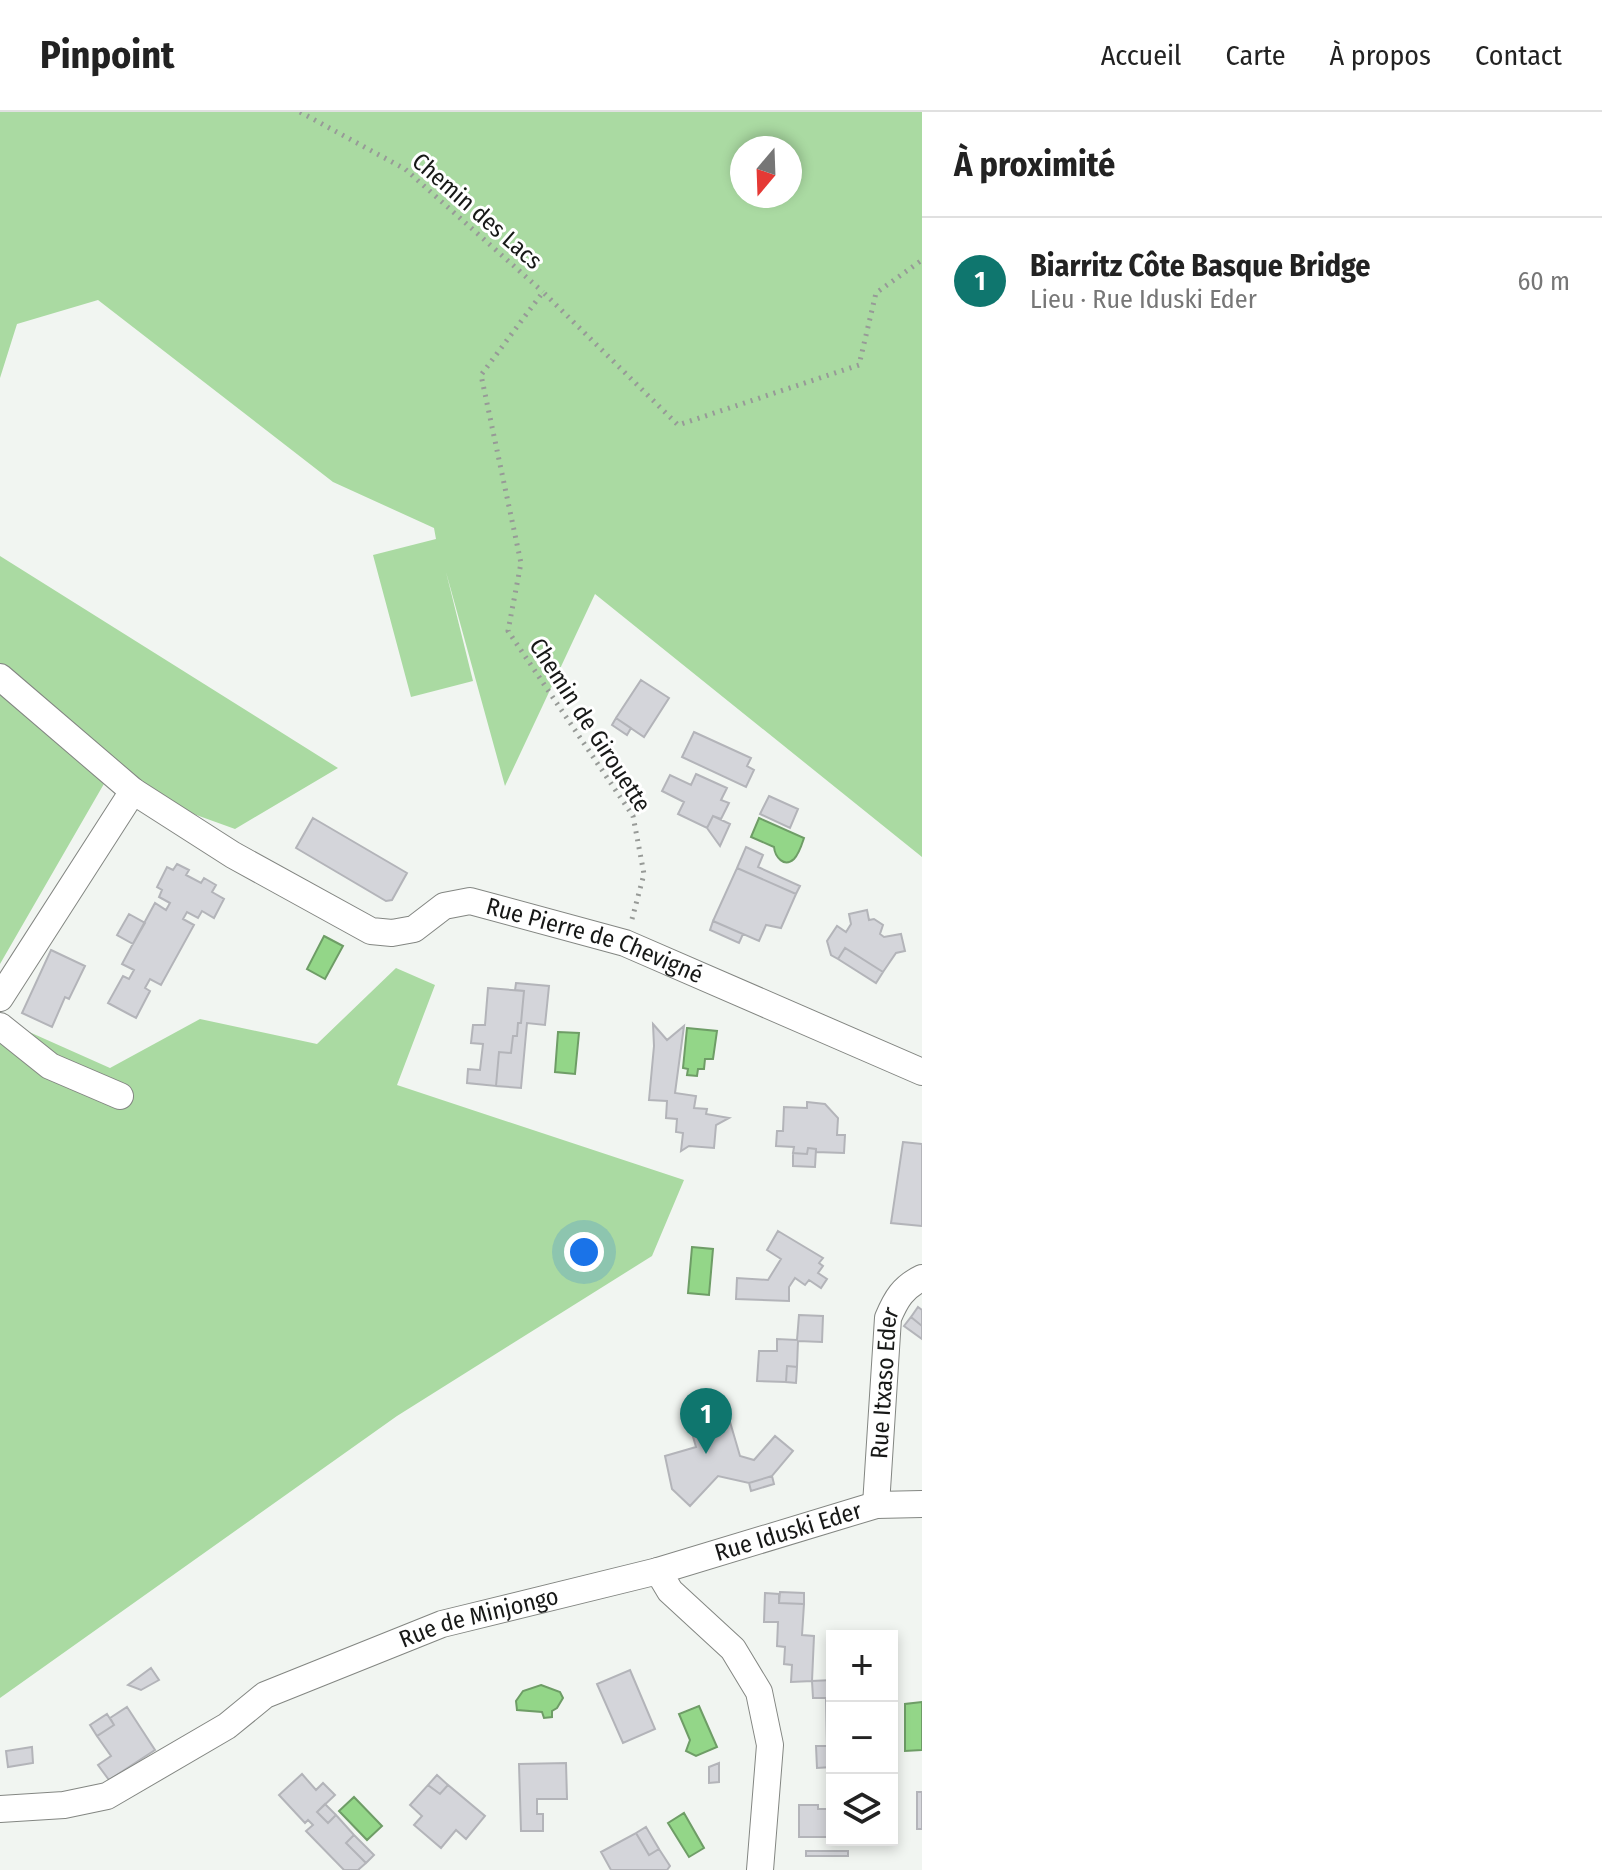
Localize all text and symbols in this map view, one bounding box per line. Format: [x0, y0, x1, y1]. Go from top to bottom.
text: Pinpoint [40, 32, 174, 78]
text: Accueil [1101, 39, 1182, 72]
text: Carte [1226, 39, 1286, 72]
text: À propos [1330, 39, 1431, 72]
text: Contact [1475, 39, 1562, 72]
north arrow [730, 136, 802, 208]
text: À proximité [954, 144, 1115, 185]
street label: Chemin des Lacs [406, 147, 548, 275]
text: Biarritz Côte Basque Bridge [1030, 248, 1371, 284]
text: 1 [975, 266, 986, 297]
text: 60 m [1517, 266, 1570, 297]
text: Lieu · Rue Iduski Eder [1030, 284, 1257, 315]
street label: Chemin de Girouette [523, 633, 657, 817]
street label: Rue Pierre de Chevigné [483, 892, 707, 989]
your location [564, 1232, 604, 1272]
street label: Rue Itxaso Eder [865, 1302, 905, 1460]
pin: 1 [680, 1388, 732, 1454]
street label: Rue Iduski Eder [711, 1496, 866, 1567]
street label: Rue de Minjongo [395, 1582, 561, 1654]
map controls [826, 1630, 898, 1846]
button: + [826, 1630, 898, 1702]
button: − [826, 1702, 898, 1774]
button: layers [826, 1774, 898, 1846]

